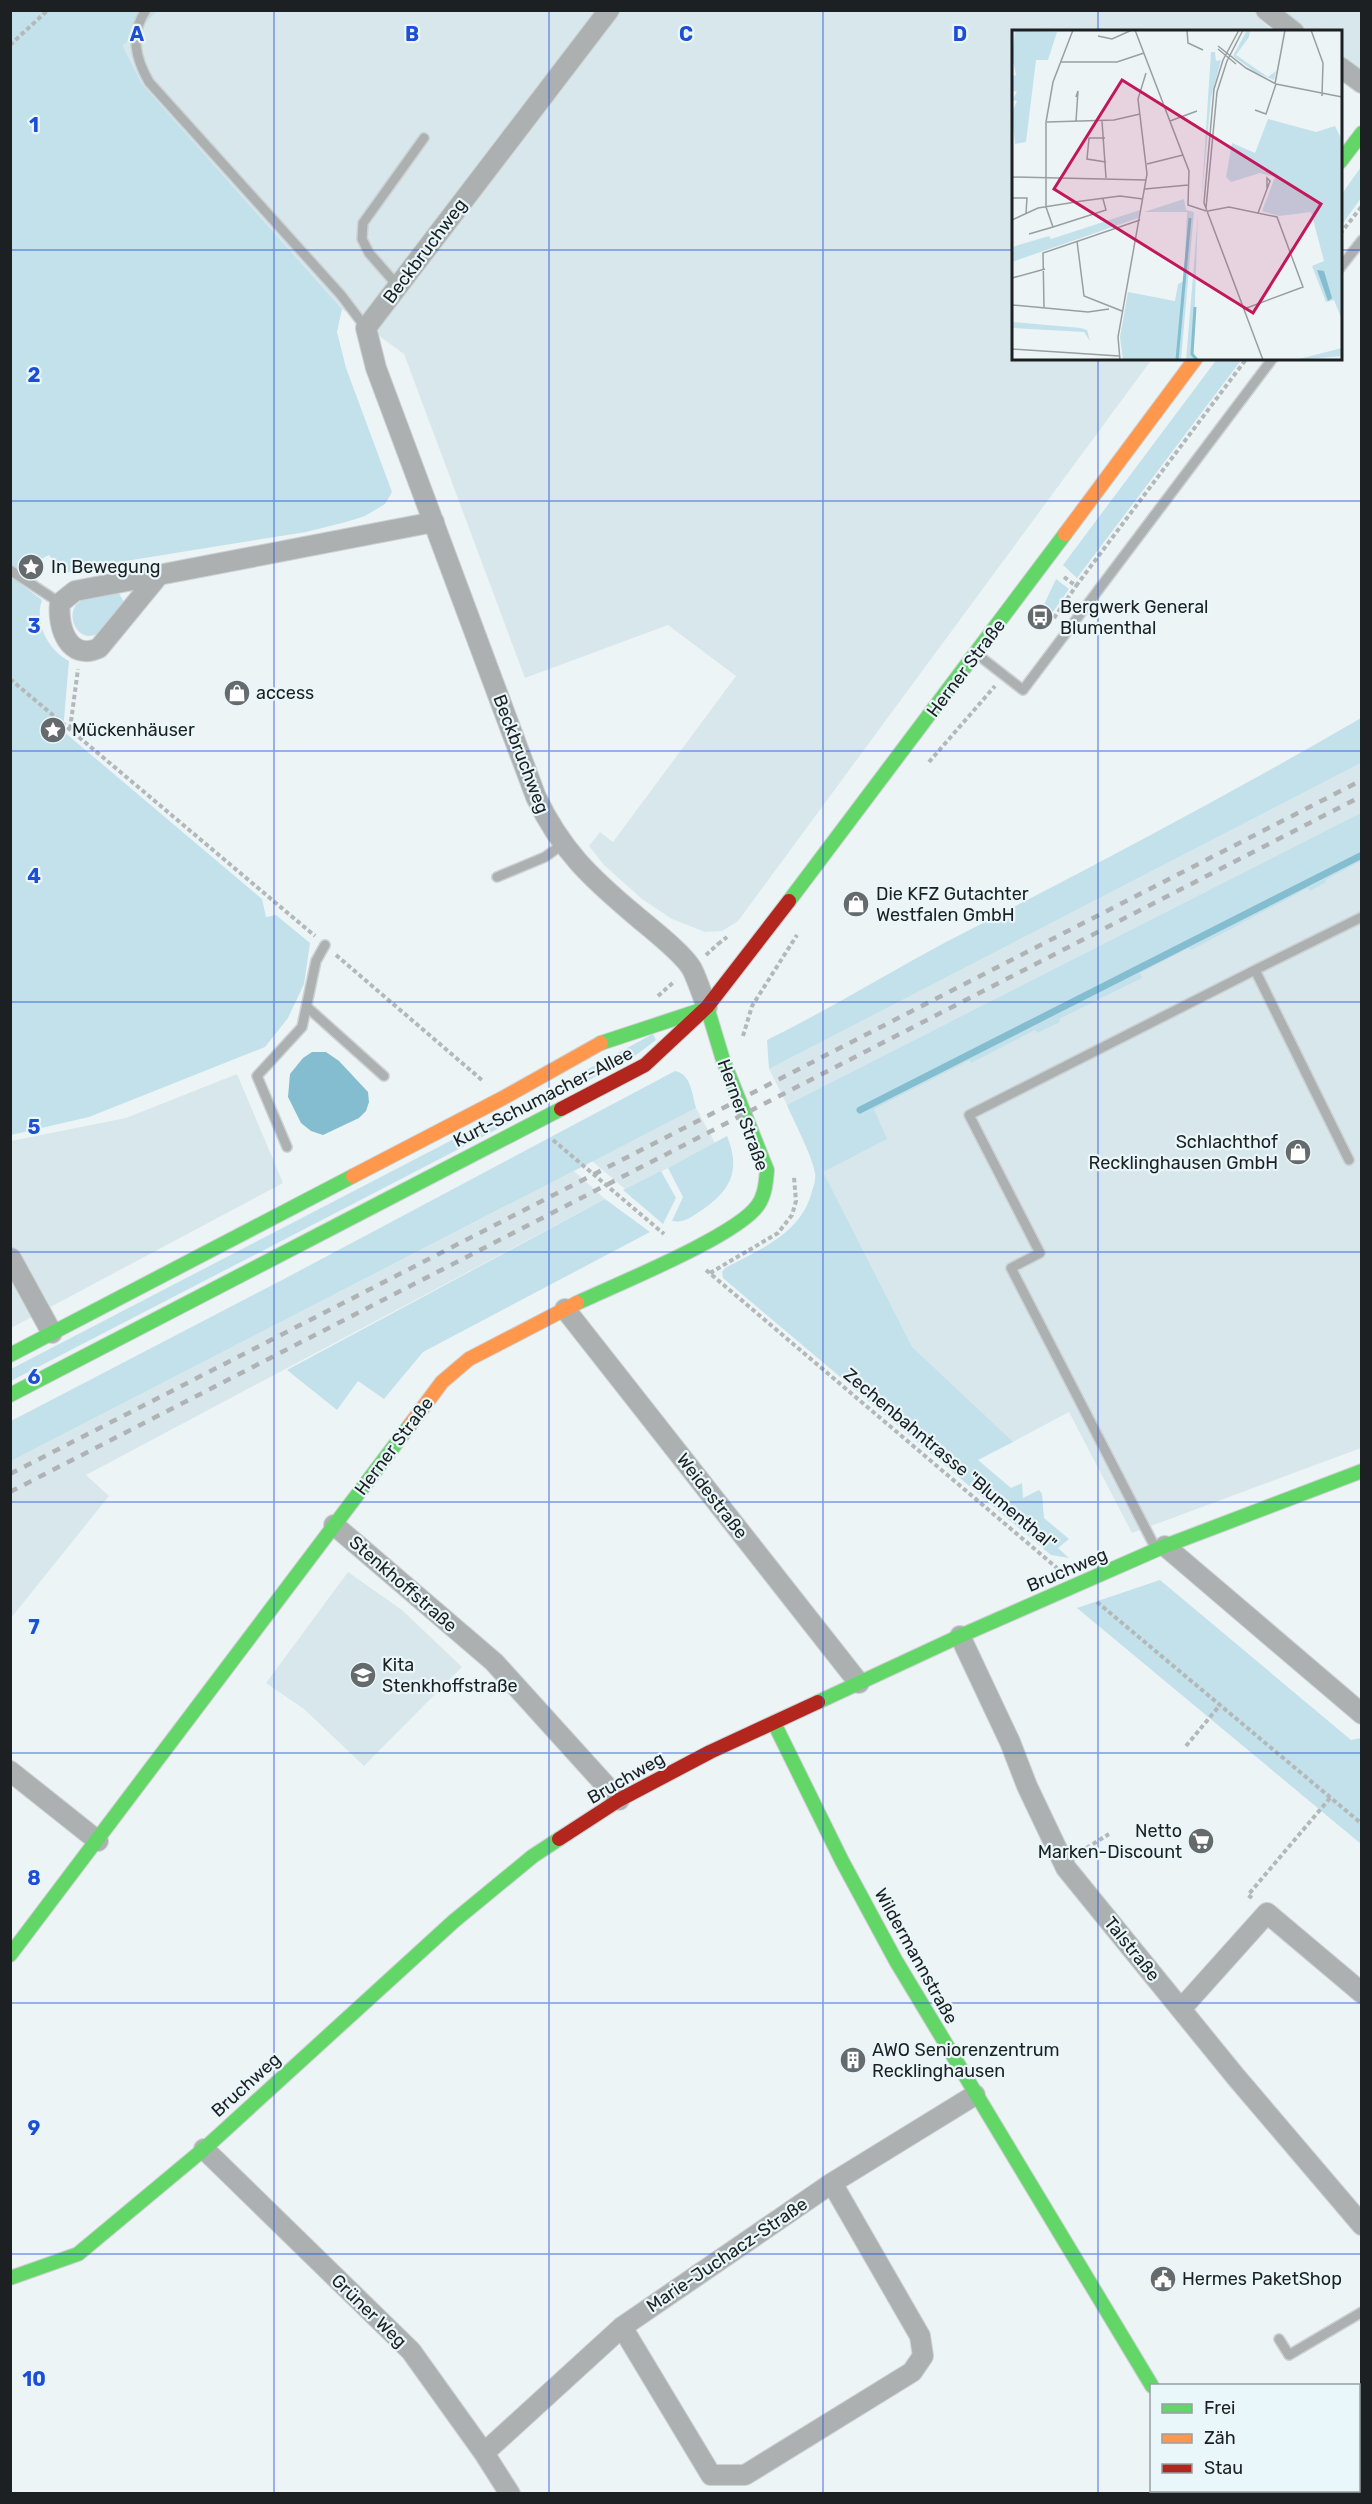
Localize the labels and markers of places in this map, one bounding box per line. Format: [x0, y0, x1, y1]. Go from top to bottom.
place icon: In Bewegung [16, 552, 46, 582]
place label: In Bewegung [51, 556, 161, 578]
place label: Bergwerk General Blumenthal [1060, 596, 1208, 639]
bus stop icon: Bergwerk General Blumenthal [1025, 602, 1055, 632]
shop icon: access [222, 678, 252, 708]
place label: access [256, 682, 314, 704]
place icon: Mückenhäuser [38, 715, 68, 745]
place label: Mückenhäuser [72, 719, 195, 741]
place label: Die KFZ Gutachter Westfalen GmbH [876, 883, 1029, 926]
shop icon: Die KFZ Gutachter Westfalen GmbH [841, 889, 871, 919]
place label: Schlachthof Recklinghausen GmbH [1089, 1131, 1278, 1174]
shop icon: Schlachthof Recklinghausen GmbH [1283, 1137, 1313, 1167]
place label: Kita Stenkhoffstraße [382, 1654, 518, 1697]
school or university icon: Kita Stenkhoffstraße [348, 1660, 378, 1690]
place label: Netto Marken-Discount [1038, 1820, 1182, 1863]
supermarket icon: Netto Marken-Discount [1186, 1826, 1216, 1856]
place label: AWO Seniorenzentrum Recklinghausen [872, 2039, 1060, 2082]
building icon: AWO Seniorenzentrum Recklinghausen [838, 2045, 868, 2075]
public building icon: Hermes PaketShop [1148, 2264, 1178, 2294]
place label: Hermes PaketShop [1182, 2268, 1342, 2290]

